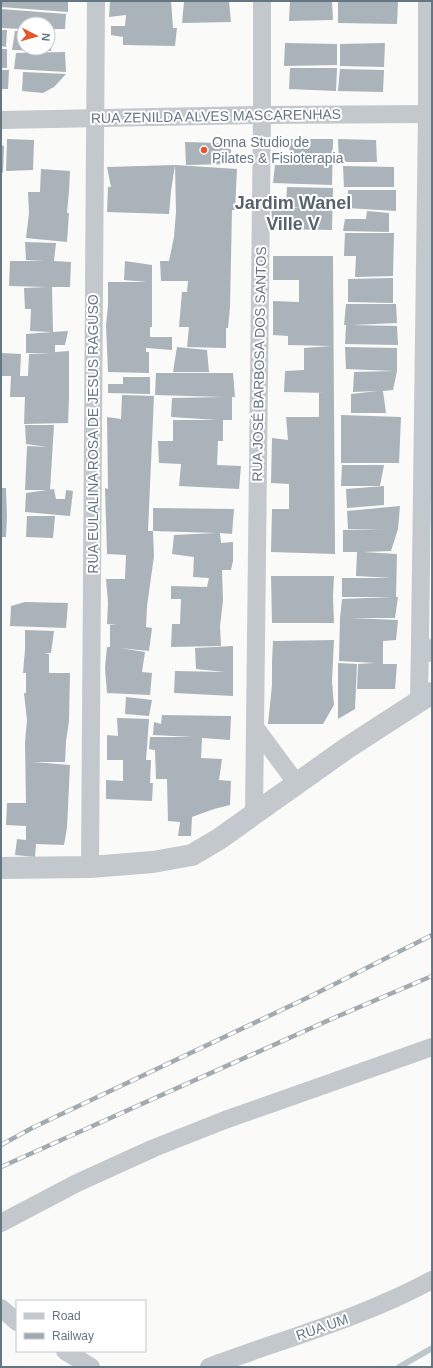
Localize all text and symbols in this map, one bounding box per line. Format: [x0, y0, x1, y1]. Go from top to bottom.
north arrow [16, 16, 56, 56]
text: N [40, 32, 52, 42]
street label: RUA ZENILDA ALVES MASCARENHAS [91, 106, 341, 126]
place label: Onna Studio de Pilates & Fisioterapia [212, 134, 344, 166]
marker: Onna Studio de Pilates & Fisioterapia [199, 145, 209, 155]
district label: Jardim Wanel Ville V [235, 193, 351, 234]
street label: RUA JOSÉ BARBOSA DOS SANTOS [249, 246, 269, 482]
street label: RUA EULALINA ROSA DE JESUS RAGUSO [85, 294, 101, 574]
legend [16, 1300, 146, 1352]
text: Road [52, 1309, 81, 1323]
street label: RUA UM [294, 1311, 350, 1343]
text: Railway [52, 1329, 94, 1343]

